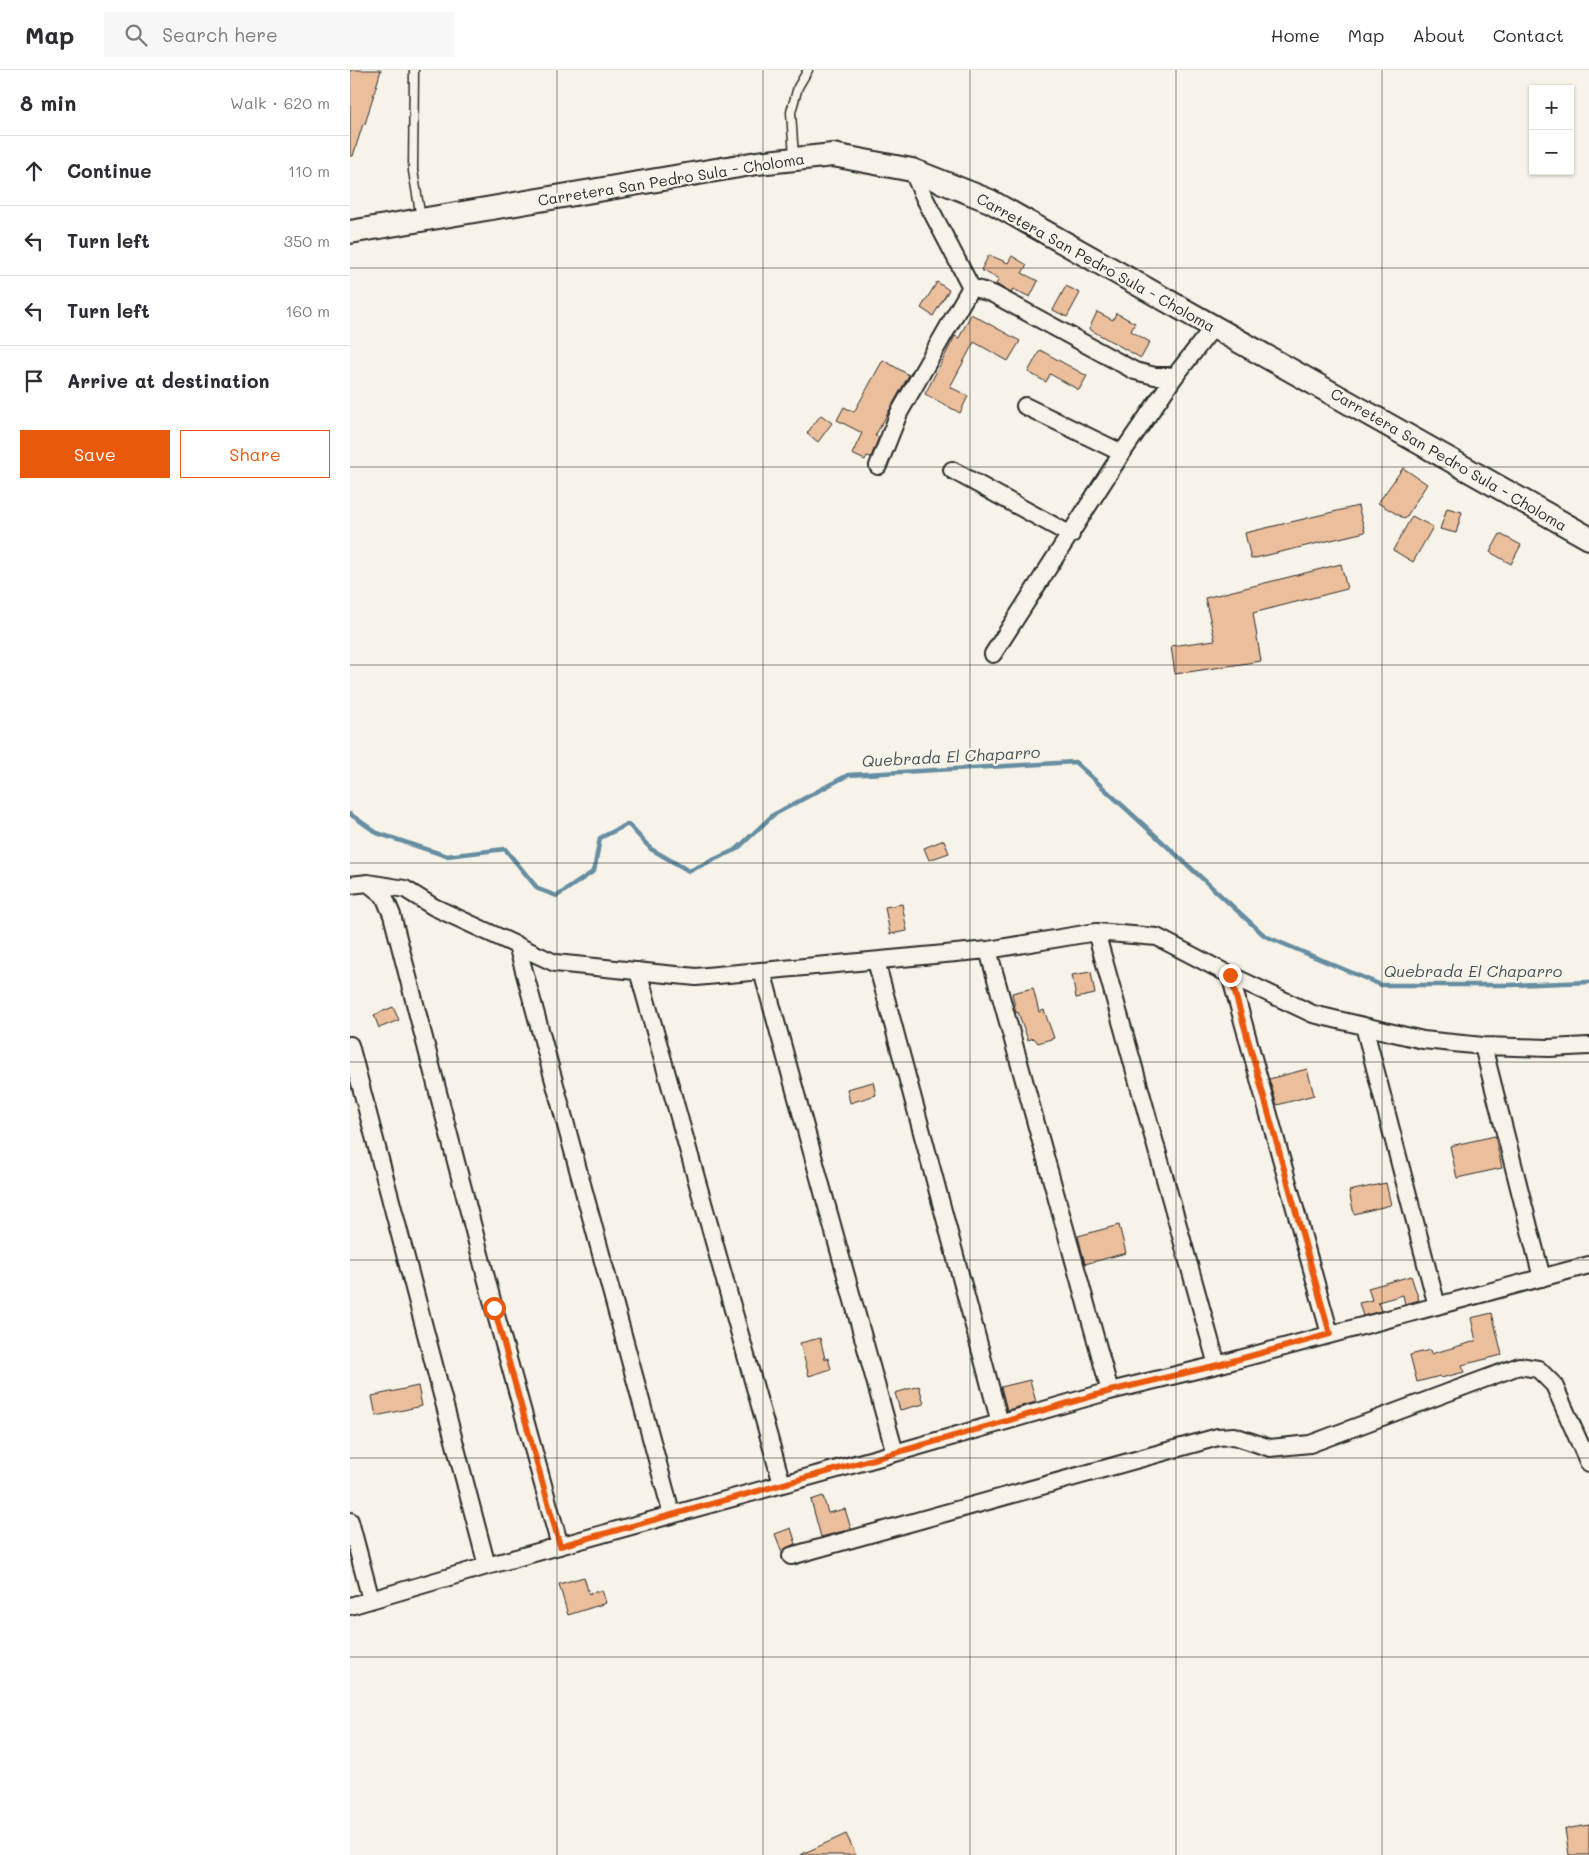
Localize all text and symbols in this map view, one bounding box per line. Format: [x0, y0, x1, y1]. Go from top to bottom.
search box [104, 12, 454, 57]
text: Map [25, 19, 74, 50]
icon: search [122, 21, 150, 49]
text: Search here [162, 22, 278, 47]
text: Home [1271, 23, 1320, 47]
text: Map [1348, 23, 1384, 47]
text: About [1412, 23, 1465, 47]
text: Contact [1493, 23, 1564, 47]
map controls [1529, 85, 1574, 175]
button: + [1529, 85, 1574, 130]
text: 8 min [20, 89, 76, 116]
text: Walk · 620 m [230, 92, 330, 113]
button: − [1529, 130, 1574, 175]
street label: Carretera San Pedro Sula - Choloma [536, 148, 806, 210]
icon: ahead [20, 157, 48, 185]
text: Continue [67, 158, 152, 183]
text: 110 m [288, 160, 330, 181]
street label: Carretera San Pedro Sula - Choloma [973, 188, 1219, 336]
icon: left [20, 227, 48, 255]
text: Turn left [67, 228, 150, 253]
text: 350 m [284, 230, 330, 251]
icon: left [20, 297, 48, 325]
text: Turn left [67, 298, 150, 323]
text: 160 m [285, 300, 330, 321]
icon: arrive [20, 367, 48, 395]
text: Arrive at destination [67, 368, 270, 393]
street label: Carretera San Pedro Sula - Choloma [1327, 383, 1571, 535]
button: Save [20, 430, 170, 478]
button: Share [180, 430, 330, 478]
water label: Quebrada El Chaparro [861, 741, 1041, 771]
water label: Quebrada El Chaparro [1384, 960, 1563, 981]
route end [1219, 964, 1242, 987]
route start [483, 1297, 506, 1320]

